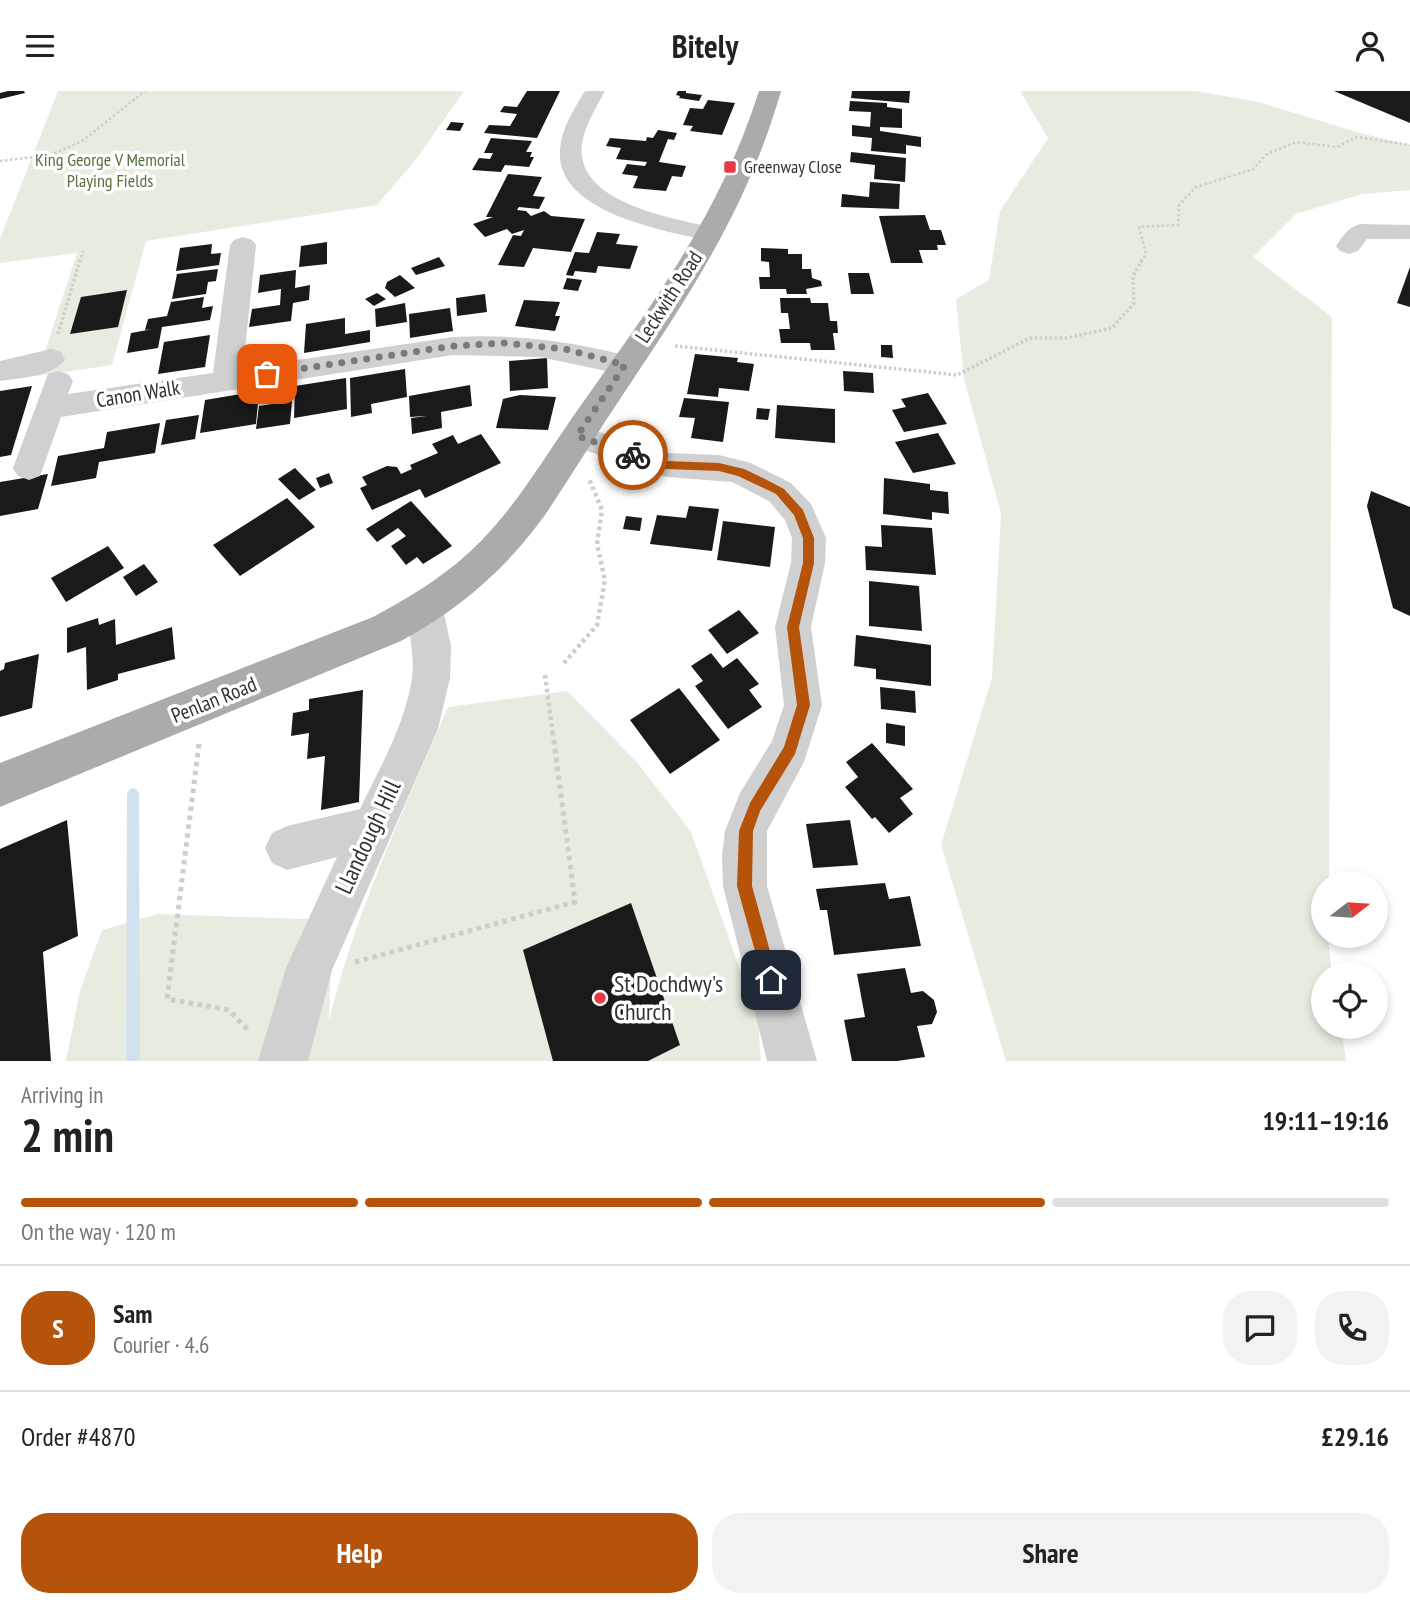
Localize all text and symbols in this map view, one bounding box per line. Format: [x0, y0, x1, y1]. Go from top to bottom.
text: Bitely [672, 25, 738, 67]
icon: menu [21, 27, 59, 65]
icon: person [1351, 27, 1389, 65]
park label: King George V Memorial Playing Fields [35, 148, 186, 192]
place label: Greenway Close [744, 155, 842, 178]
marker: Greenway Close [722, 159, 738, 175]
street label: Leckwith Road [629, 246, 708, 348]
pin [237, 344, 297, 404]
icon: bag [248, 355, 286, 393]
street label: Canon Walk [94, 374, 182, 413]
courier [598, 420, 668, 490]
icon: bike [614, 436, 652, 474]
street label: Penlan Road [167, 670, 260, 729]
street label: Llandough Hill [328, 775, 408, 899]
north arrow [1311, 871, 1388, 949]
map controls [1311, 871, 1388, 1039]
pin [741, 950, 801, 1010]
icon: home [752, 961, 790, 999]
button: locate [1311, 962, 1388, 1039]
place label: St Dochdwy's Church [614, 968, 723, 1027]
marker: St Dochdwy's Church [592, 990, 608, 1006]
text: Arriving in [21, 1080, 103, 1109]
text: 19:11–19:16 [1262, 1104, 1389, 1137]
text: 2 min [21, 1105, 114, 1165]
text: On the way · 120 m [21, 1217, 176, 1246]
button: chat [1223, 1291, 1297, 1365]
button: phone [1315, 1291, 1389, 1365]
text: Sam [113, 1297, 152, 1330]
text: S [52, 1312, 64, 1345]
text: Courier · 4.6 [113, 1330, 209, 1359]
text: Order #4870 [21, 1420, 136, 1453]
text: £29.16 [1321, 1420, 1389, 1453]
button: Help [21, 1513, 698, 1593]
button: Share [712, 1513, 1389, 1593]

